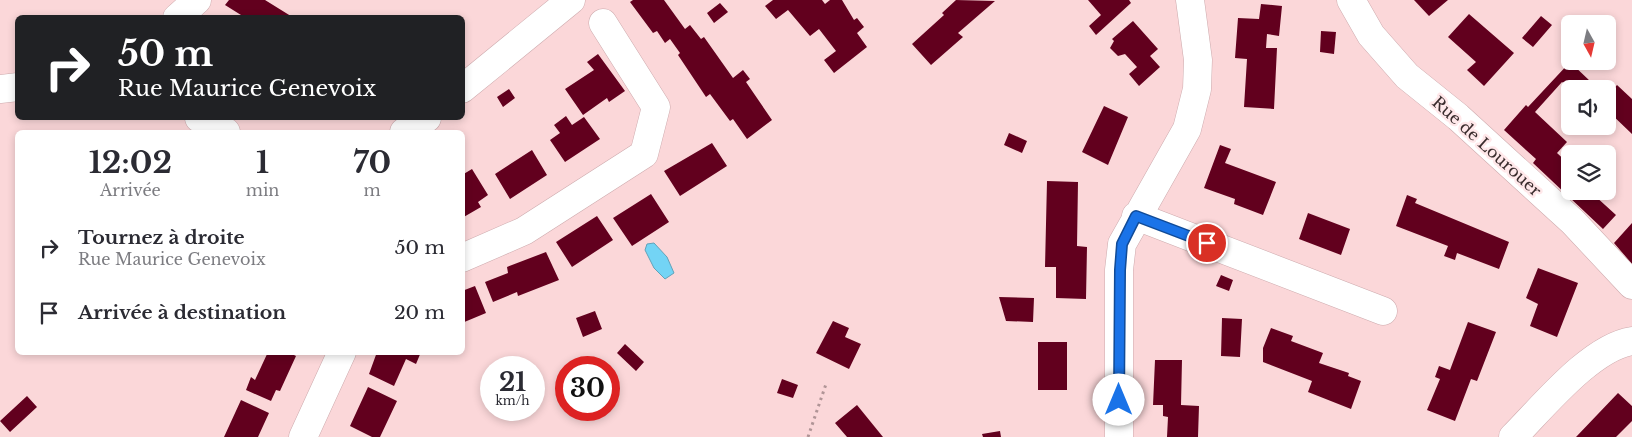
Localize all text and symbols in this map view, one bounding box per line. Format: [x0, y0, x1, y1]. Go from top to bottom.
north arrow [1561, 15, 1616, 70]
map controls [1561, 15, 1616, 200]
text: 50 m [118, 32, 213, 75]
icon: right [35, 35, 100, 100]
text: Rue Maurice Genevoix [118, 75, 376, 102]
button: sound [1561, 80, 1616, 135]
street label: Rue de Lourouer [1428, 92, 1546, 200]
text: 12:02 [89, 144, 172, 181]
text: 1 [256, 144, 269, 181]
text: 70 [353, 144, 391, 181]
button: layers [1561, 145, 1616, 200]
text: Arrivée [100, 180, 161, 200]
text: min [246, 180, 279, 200]
text: m [364, 180, 381, 200]
pin [1186, 222, 1228, 264]
text: Tournez à droite [78, 226, 245, 249]
icon: arrive [1193, 229, 1221, 257]
icon: right [35, 234, 63, 262]
text: 50 m [395, 236, 445, 259]
text: Rue Maurice Genevoix [78, 249, 266, 269]
icon: arrive [35, 299, 63, 327]
text: Arrivée à destination [78, 301, 286, 324]
text: 20 m [394, 301, 445, 324]
speed limit sign: 30 [555, 356, 620, 421]
text: 21 [499, 367, 526, 398]
position arrow [1092, 373, 1144, 425]
text: km/h [495, 393, 530, 408]

